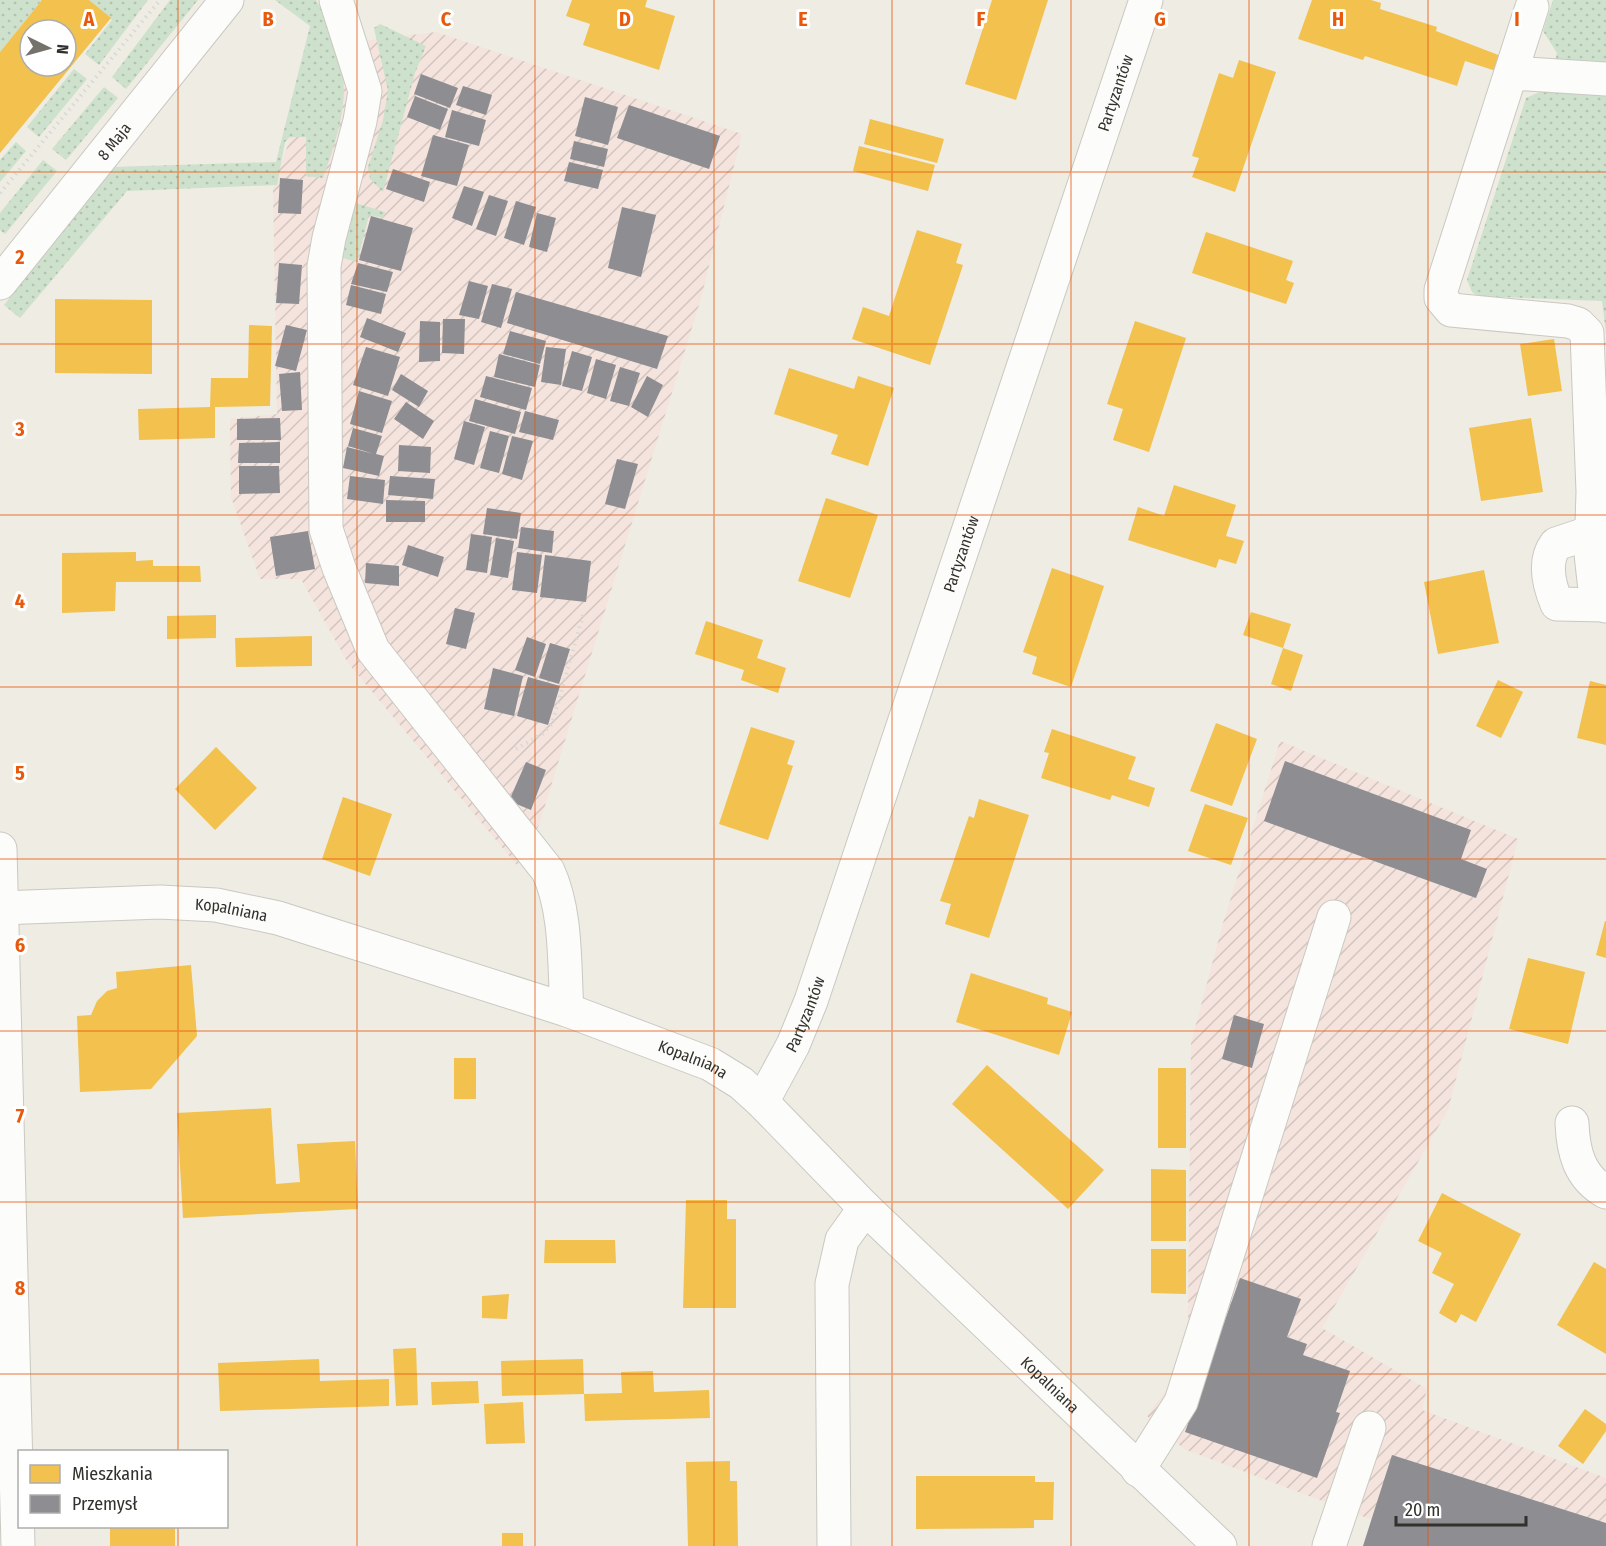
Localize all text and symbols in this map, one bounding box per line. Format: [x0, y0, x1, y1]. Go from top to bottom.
text: A [83, 7, 96, 31]
text: B [262, 7, 274, 31]
text: C [441, 7, 452, 31]
text: D [619, 7, 631, 31]
text: E [798, 7, 808, 31]
text: F [977, 7, 986, 31]
text: G [1154, 7, 1166, 31]
text: H [1332, 7, 1344, 31]
text: I [1514, 7, 1520, 31]
north arrow [18, 18, 78, 78]
text: N [53, 44, 72, 55]
street label: Partyzantów [1094, 52, 1137, 134]
street label: 8 Maja [93, 119, 135, 164]
text: 2 [14, 245, 25, 269]
text: 3 [14, 417, 25, 441]
street label: Partyzantów [939, 513, 983, 595]
text: 4 [15, 589, 25, 613]
text: 5 [15, 761, 25, 785]
street label: Kopalniana [195, 895, 269, 926]
text: 6 [15, 933, 25, 957]
street label: Partyzantów [782, 974, 829, 1056]
street label: Kopalniana [656, 1036, 731, 1083]
text: 7 [16, 1104, 25, 1128]
text: 8 [15, 1276, 26, 1300]
street label: Kopalniana [1017, 1353, 1083, 1417]
legend [18, 1450, 228, 1528]
text: Mieszkania [72, 1463, 153, 1485]
scale bar [1396, 1489, 1526, 1527]
text: Przemysł [72, 1493, 138, 1515]
text: 20 m [1405, 1499, 1440, 1521]

